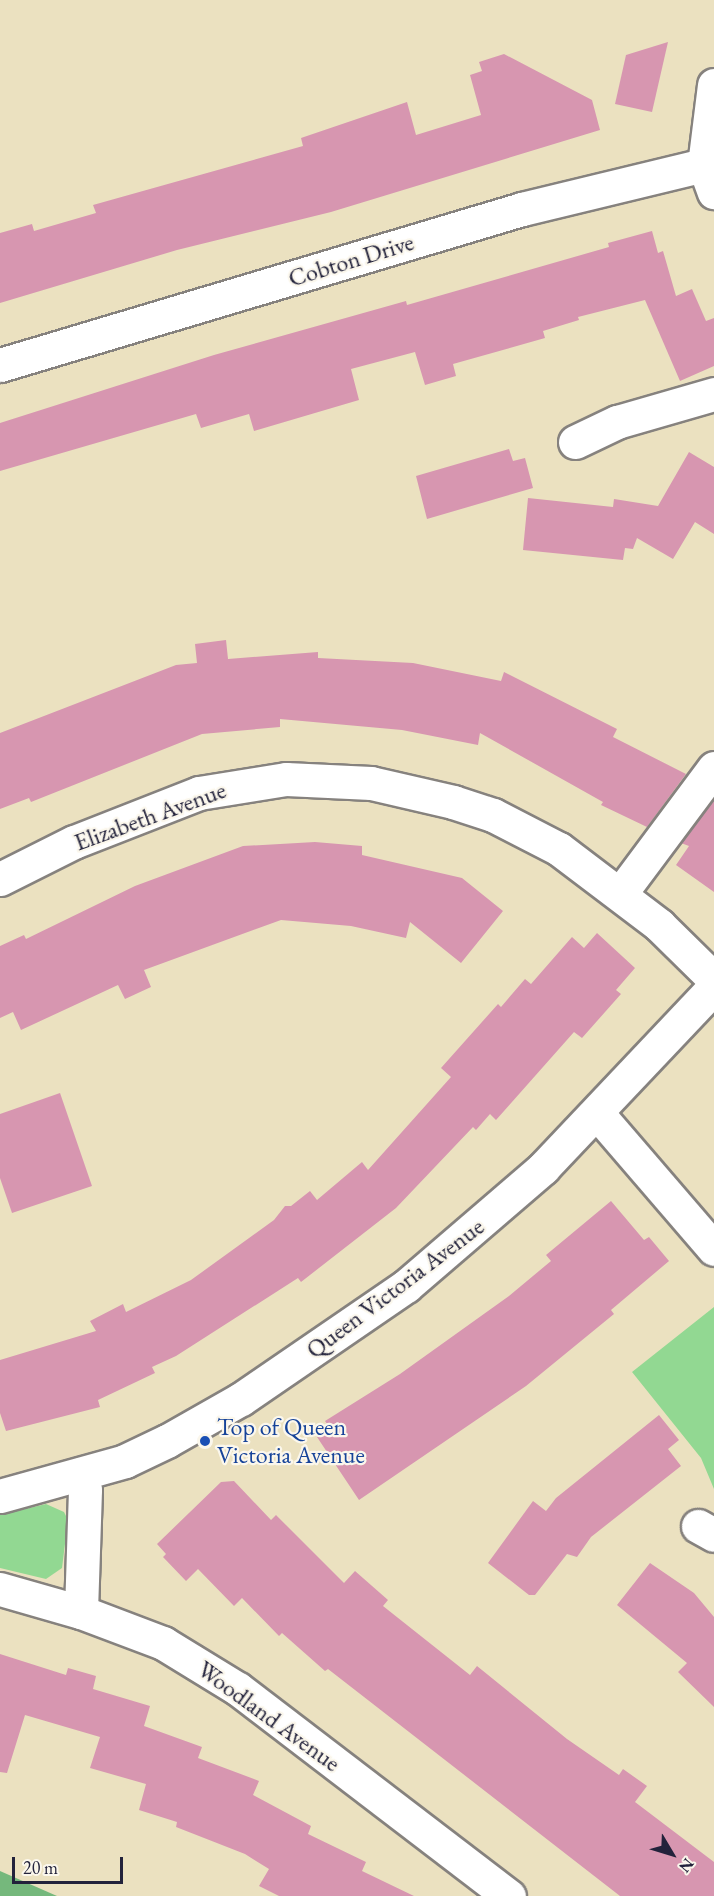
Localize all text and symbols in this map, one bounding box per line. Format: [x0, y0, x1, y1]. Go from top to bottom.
street label: Cobton Drive [285, 227, 417, 293]
street label: Elizabeth Avenue [70, 775, 230, 857]
street label: Queen Victoria Avenue [301, 1212, 489, 1364]
place label: Top of Queen Victoria Avenue [217, 1413, 365, 1469]
marker: Top of Queen Victoria Avenue [198, 1434, 212, 1448]
street label: Woodland Avenue [192, 1655, 346, 1777]
north arrow [642, 1824, 702, 1884]
scale bar [15, 1845, 126, 1883]
text: N [674, 1854, 699, 1877]
text: 20 m [23, 1856, 58, 1879]

